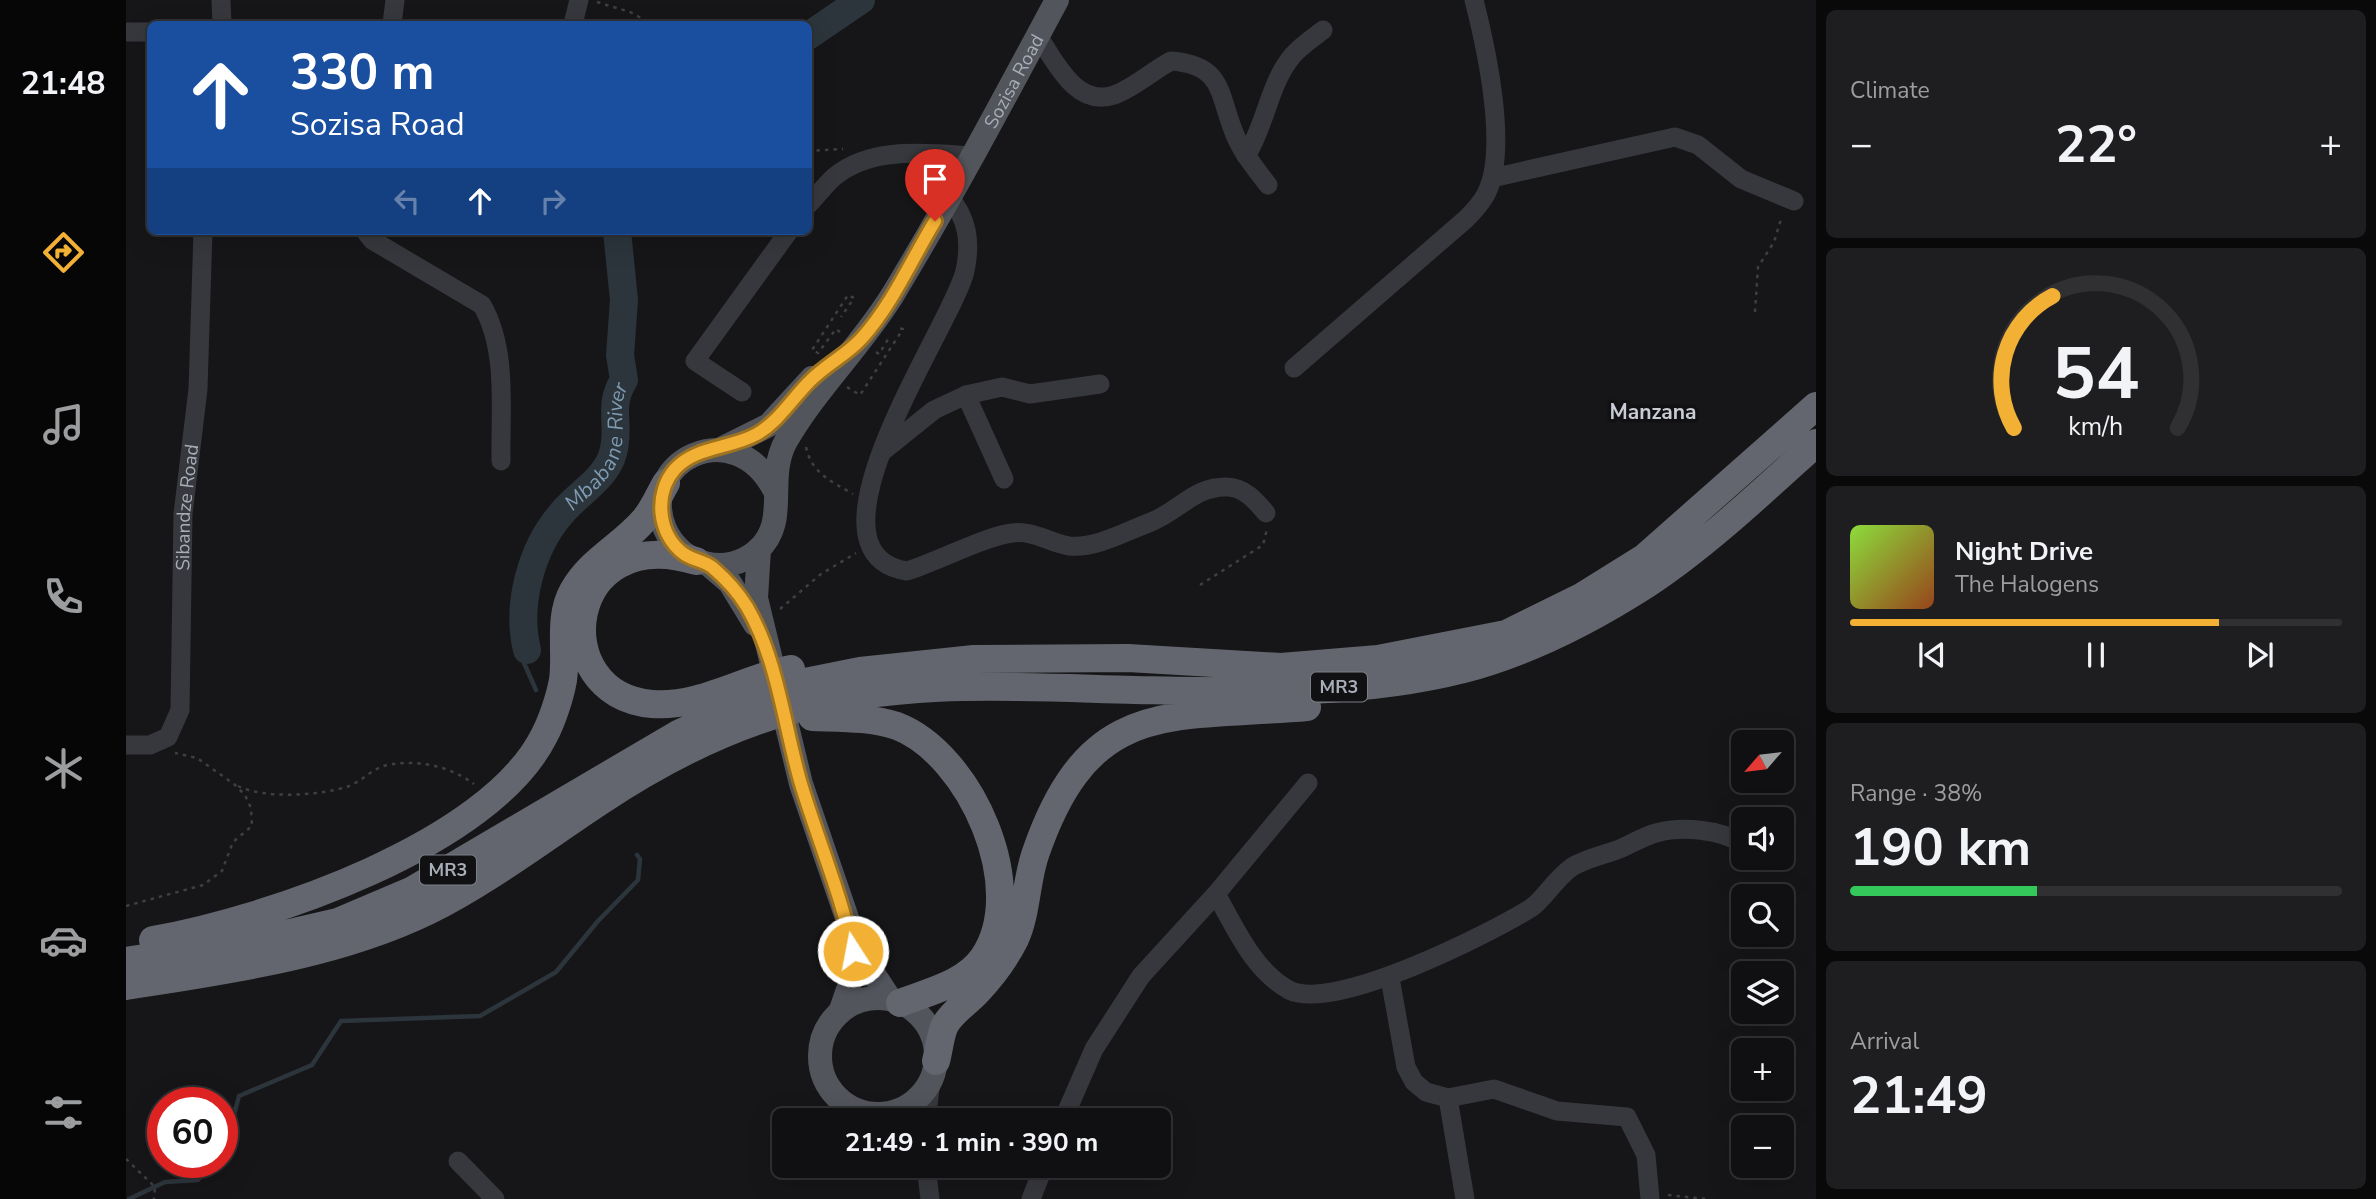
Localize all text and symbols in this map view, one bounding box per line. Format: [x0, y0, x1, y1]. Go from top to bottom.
street label: Sozisa Road [978, 30, 1050, 133]
text: 330 m [290, 39, 434, 106]
icon: ahead [175, 49, 266, 140]
text: 21:48 [21, 62, 105, 105]
text: Climate [1850, 75, 1930, 106]
text: Sozisa Road [290, 103, 465, 146]
text: 22° [2055, 109, 2137, 180]
text: − [1850, 119, 1873, 170]
text: + [2319, 119, 2342, 170]
pin [905, 149, 965, 221]
icon: arrive [916, 160, 954, 198]
icon: left [388, 182, 426, 220]
icon: ahead [461, 182, 499, 220]
icon: right [534, 182, 572, 220]
icon: directions [39, 228, 88, 277]
text: 54 [2052, 324, 2140, 424]
water label: Mbabane River [558, 377, 634, 517]
district label: Manzana [1609, 398, 1697, 426]
icon: music [39, 400, 88, 449]
text: km/h [2068, 409, 2124, 443]
street label: Sibandze Road [170, 443, 205, 571]
text: Night Drive [1955, 534, 2093, 569]
text: The Halogens [1955, 569, 2099, 600]
icon: phone [39, 572, 88, 621]
icon: previous [1913, 636, 1951, 674]
icon: pause [2077, 636, 2115, 674]
icon: next [2241, 636, 2279, 674]
road number: MR3 [1311, 672, 1367, 702]
north arrow [1731, 730, 1794, 793]
map controls [1731, 730, 1794, 1178]
icon: climate [39, 744, 88, 793]
text: Range · 38% [1850, 778, 1982, 809]
button: sound [1731, 807, 1794, 870]
text: 190 km [1850, 812, 2031, 883]
road number: MR3 [420, 856, 476, 884]
button: search [1731, 884, 1794, 947]
position arrow [816, 914, 890, 988]
icon: car [39, 916, 88, 965]
button: layers [1731, 961, 1794, 1024]
text: Arrival [1850, 1026, 1919, 1057]
button: + [1731, 1038, 1794, 1101]
text: 21:49 [1850, 1060, 1988, 1131]
speed limit sign: 60 [147, 1087, 238, 1178]
icon: filters [39, 1088, 88, 1137]
button: − [1731, 1115, 1794, 1178]
text: 21:49 · 1 min · 390 m [845, 1125, 1098, 1160]

